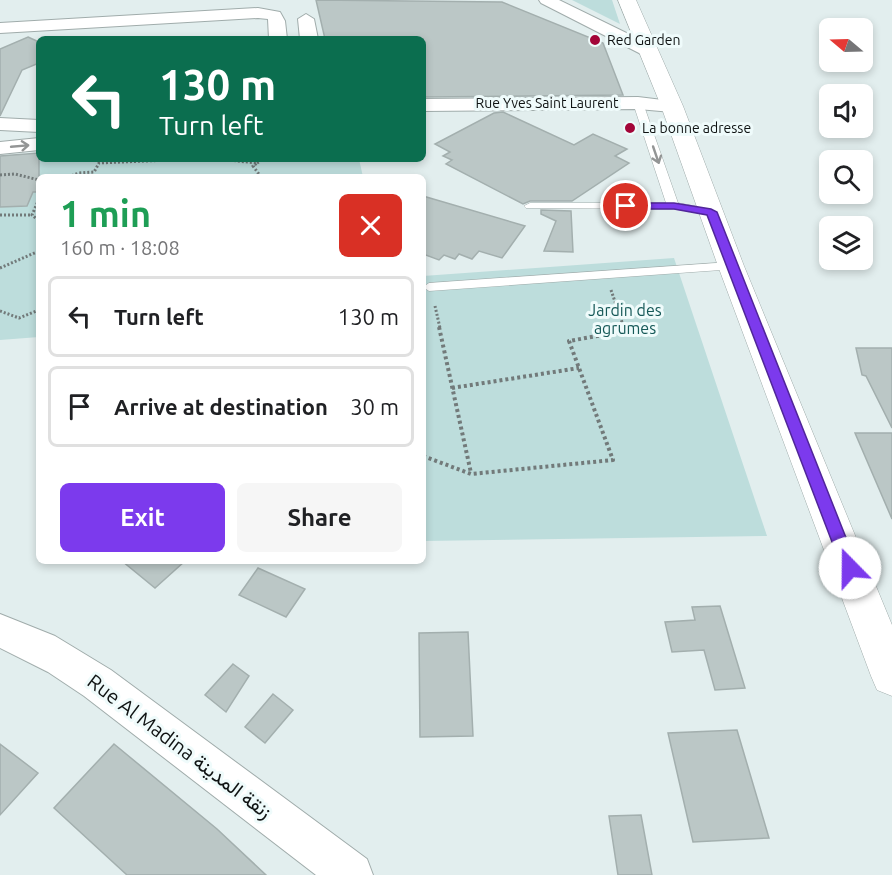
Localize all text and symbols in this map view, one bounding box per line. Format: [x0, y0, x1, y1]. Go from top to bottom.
north arrow [819, 18, 873, 72]
map controls [819, 18, 873, 270]
place label: Red Garden [607, 32, 681, 48]
marker: Red Garden [588, 33, 602, 47]
icon: left [60, 60, 138, 138]
text: 130 m [159, 61, 276, 108]
button: sound [819, 84, 873, 138]
street label: Rue Yves Saint Laurent [475, 95, 619, 111]
text: Turn left [159, 110, 263, 140]
place label: La bonne adresse [642, 120, 751, 136]
marker: La bonne adresse [623, 121, 637, 135]
one-way arrow [9, 140, 29, 151]
one-way arrow [651, 145, 662, 164]
button: search [819, 150, 873, 204]
pin [600, 180, 651, 231]
icon: arrive [609, 189, 642, 222]
text: 1 min [60, 193, 151, 234]
button: close [339, 194, 402, 257]
button: layers [819, 216, 873, 270]
text: 160 m · 18:08 [60, 236, 180, 259]
icon: left [63, 300, 96, 333]
park label: Jardin des agrumes [588, 301, 662, 337]
text: Turn left [114, 304, 204, 329]
text: 130 m [338, 304, 399, 329]
icon: arrive [63, 390, 96, 423]
text: Arrive at destination [114, 394, 328, 419]
text: 30 m [350, 394, 399, 419]
button: Exit [60, 483, 225, 552]
button: Share [237, 483, 402, 552]
position arrow [818, 536, 882, 600]
street label: Rue Al Madina زنقة المدينة [82, 669, 277, 824]

